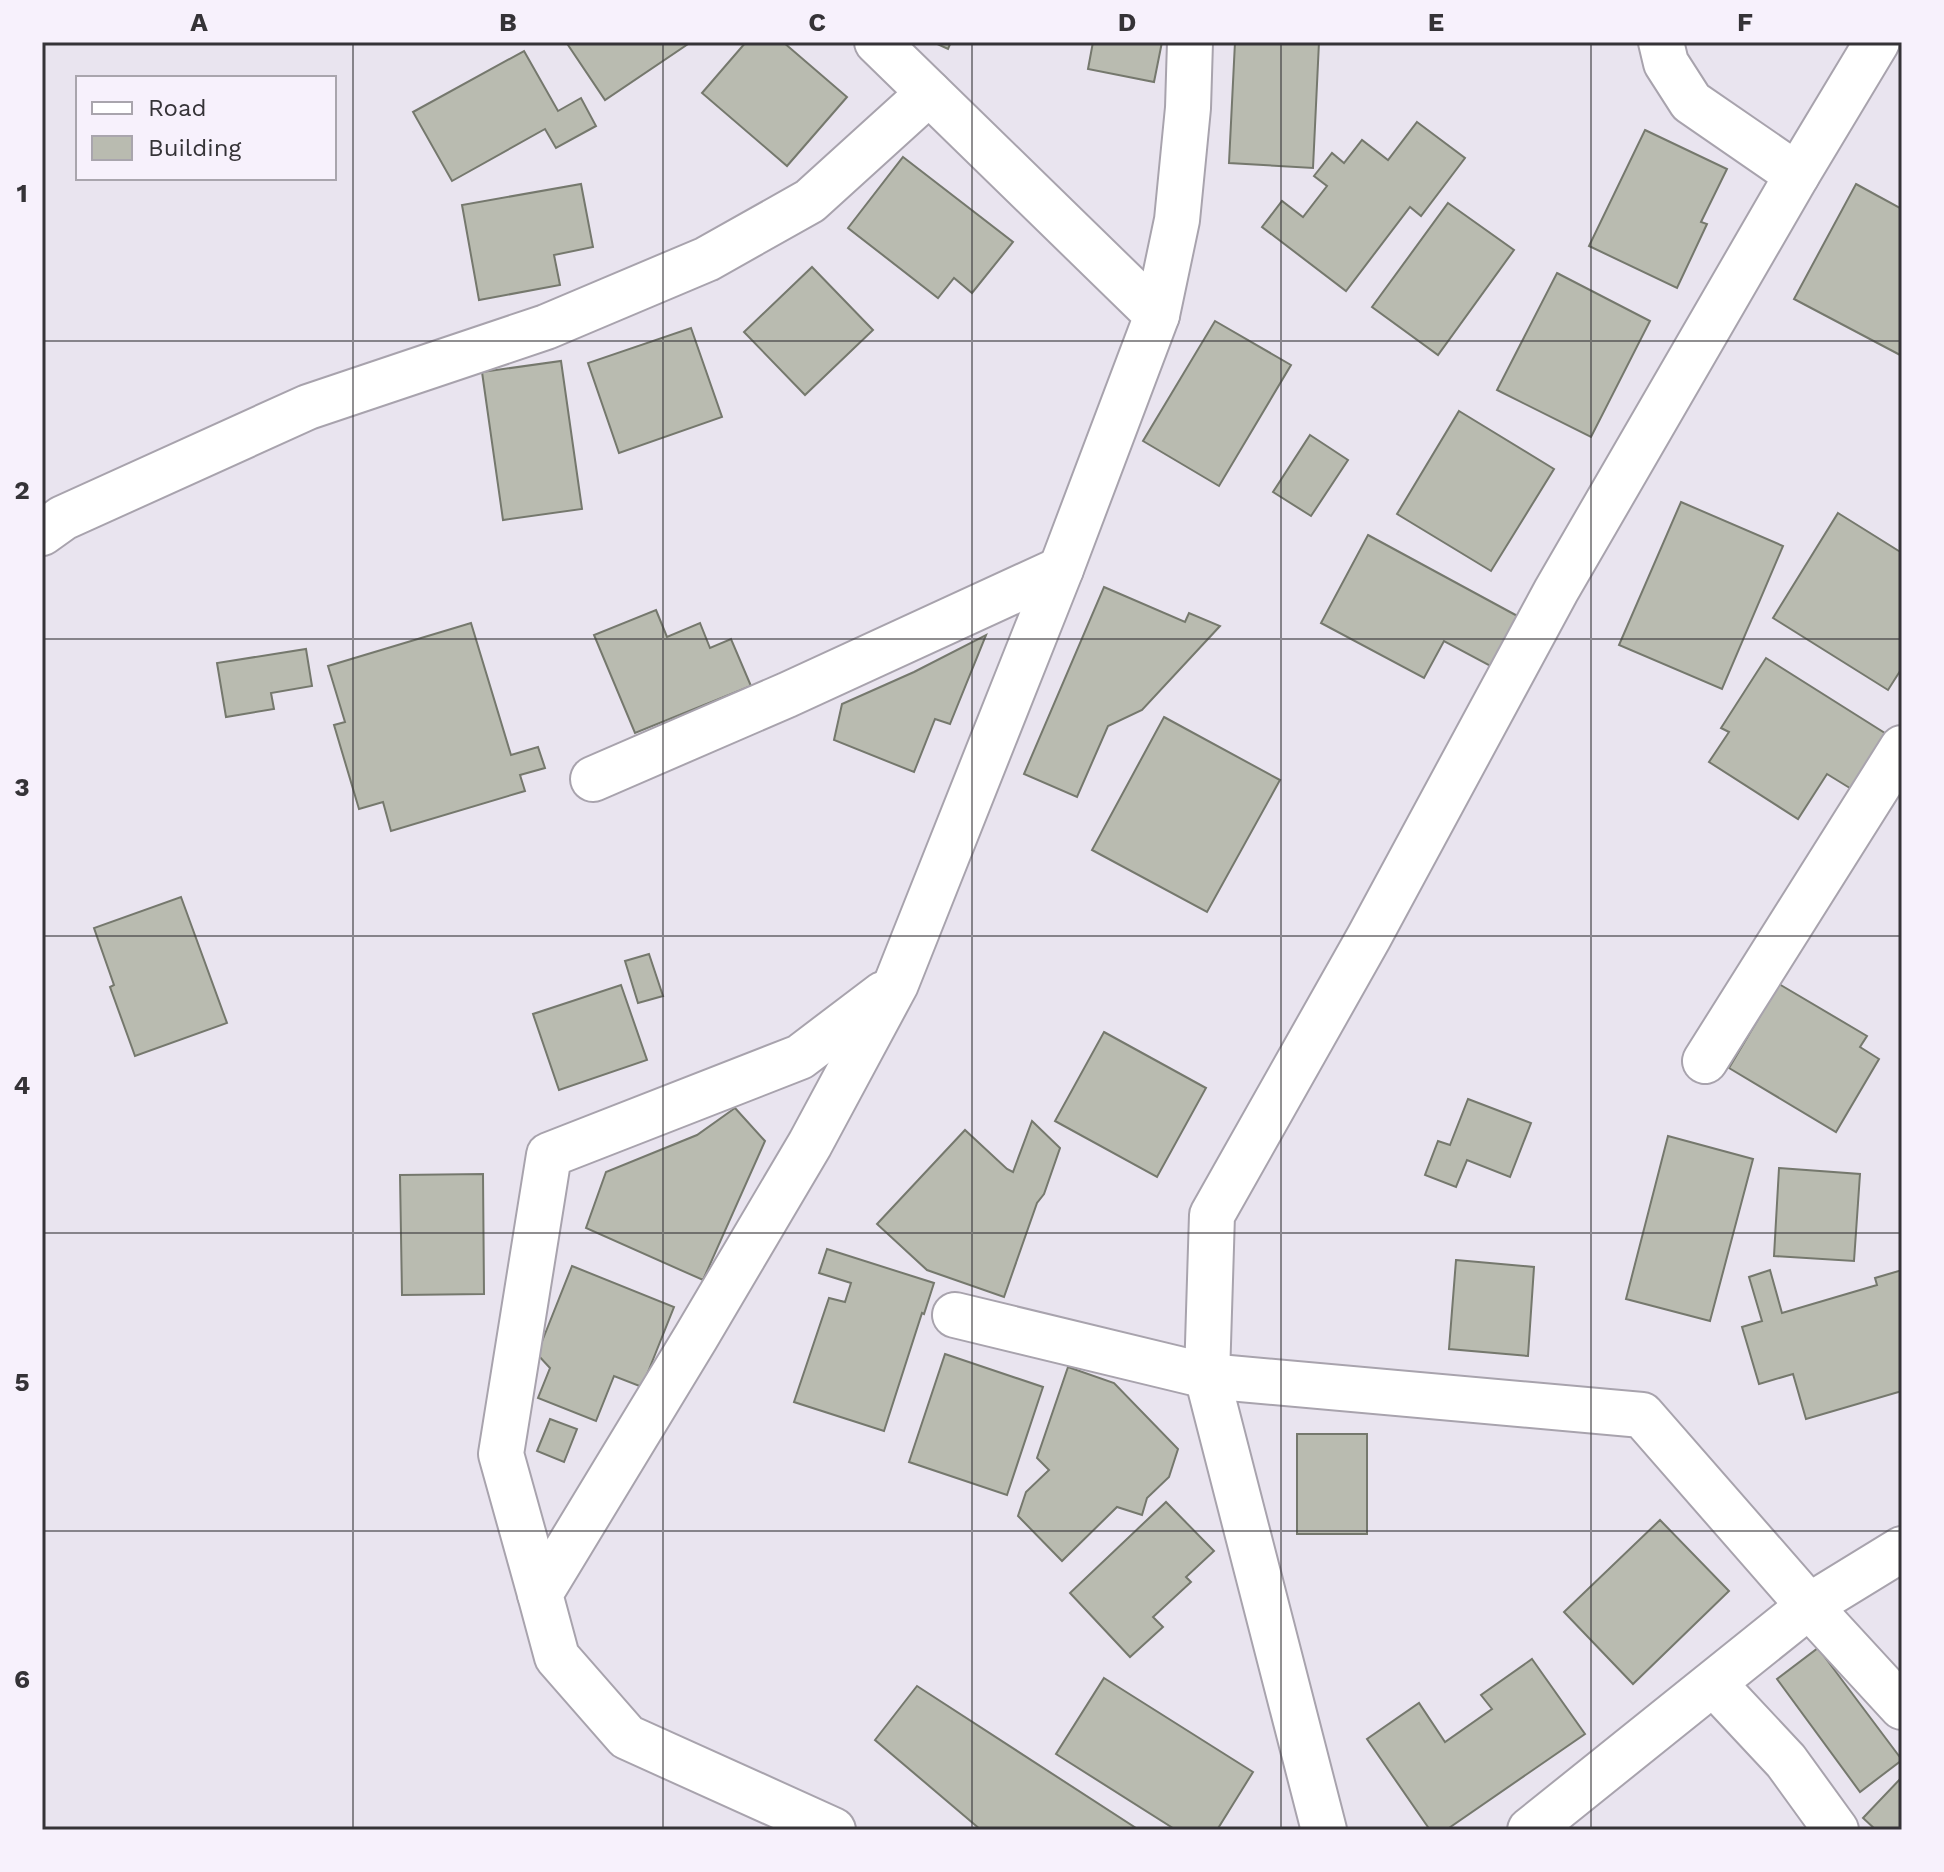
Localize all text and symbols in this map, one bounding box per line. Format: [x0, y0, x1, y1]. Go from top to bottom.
text: A [190, 7, 208, 37]
text: B [499, 7, 517, 37]
text: C [808, 7, 826, 37]
text: D [1118, 7, 1136, 37]
text: E [1428, 7, 1444, 37]
text: F [1737, 7, 1753, 37]
legend [76, 76, 336, 180]
text: Road [148, 94, 207, 122]
text: Building [148, 134, 241, 162]
text: 1 [16, 178, 28, 208]
text: 2 [14, 475, 30, 505]
text: 3 [14, 772, 30, 802]
text: 4 [14, 1070, 31, 1100]
text: 5 [14, 1367, 30, 1397]
text: 6 [14, 1664, 30, 1694]

